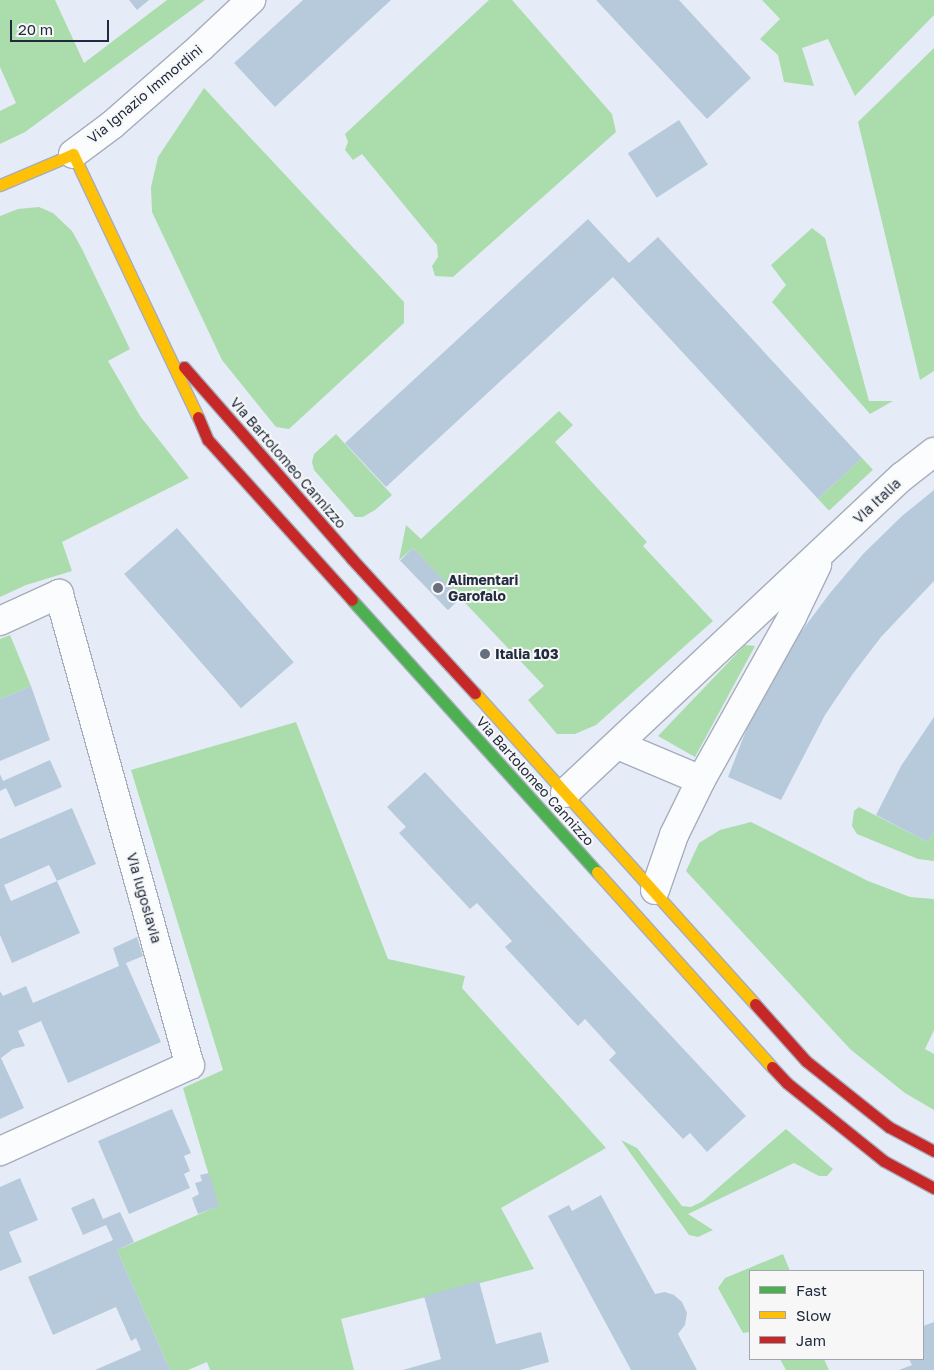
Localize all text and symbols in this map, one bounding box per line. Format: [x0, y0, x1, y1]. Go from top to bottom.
scale bar [12, 10, 111, 42]
text: 20 m [18, 20, 53, 38]
street label: Via Ignazio Immordini [84, 41, 206, 147]
street label: Via Bartolomeo Cannizzo [227, 394, 349, 532]
street label: Via Italia [850, 475, 904, 527]
place label: Alimentari Garofalo [448, 572, 518, 604]
marker: Alimentari Garofalo [432, 582, 444, 594]
place label: Italia 103 [495, 646, 558, 662]
marker: Italia 103 [479, 648, 491, 660]
street label: Via Bartolomeo Cannizzo [473, 713, 597, 849]
street label: Via Iugoslavia [123, 851, 165, 945]
legend [749, 1270, 924, 1360]
text: Fast [796, 1281, 827, 1299]
text: Slow [796, 1306, 831, 1324]
text: Jam [796, 1331, 826, 1349]

